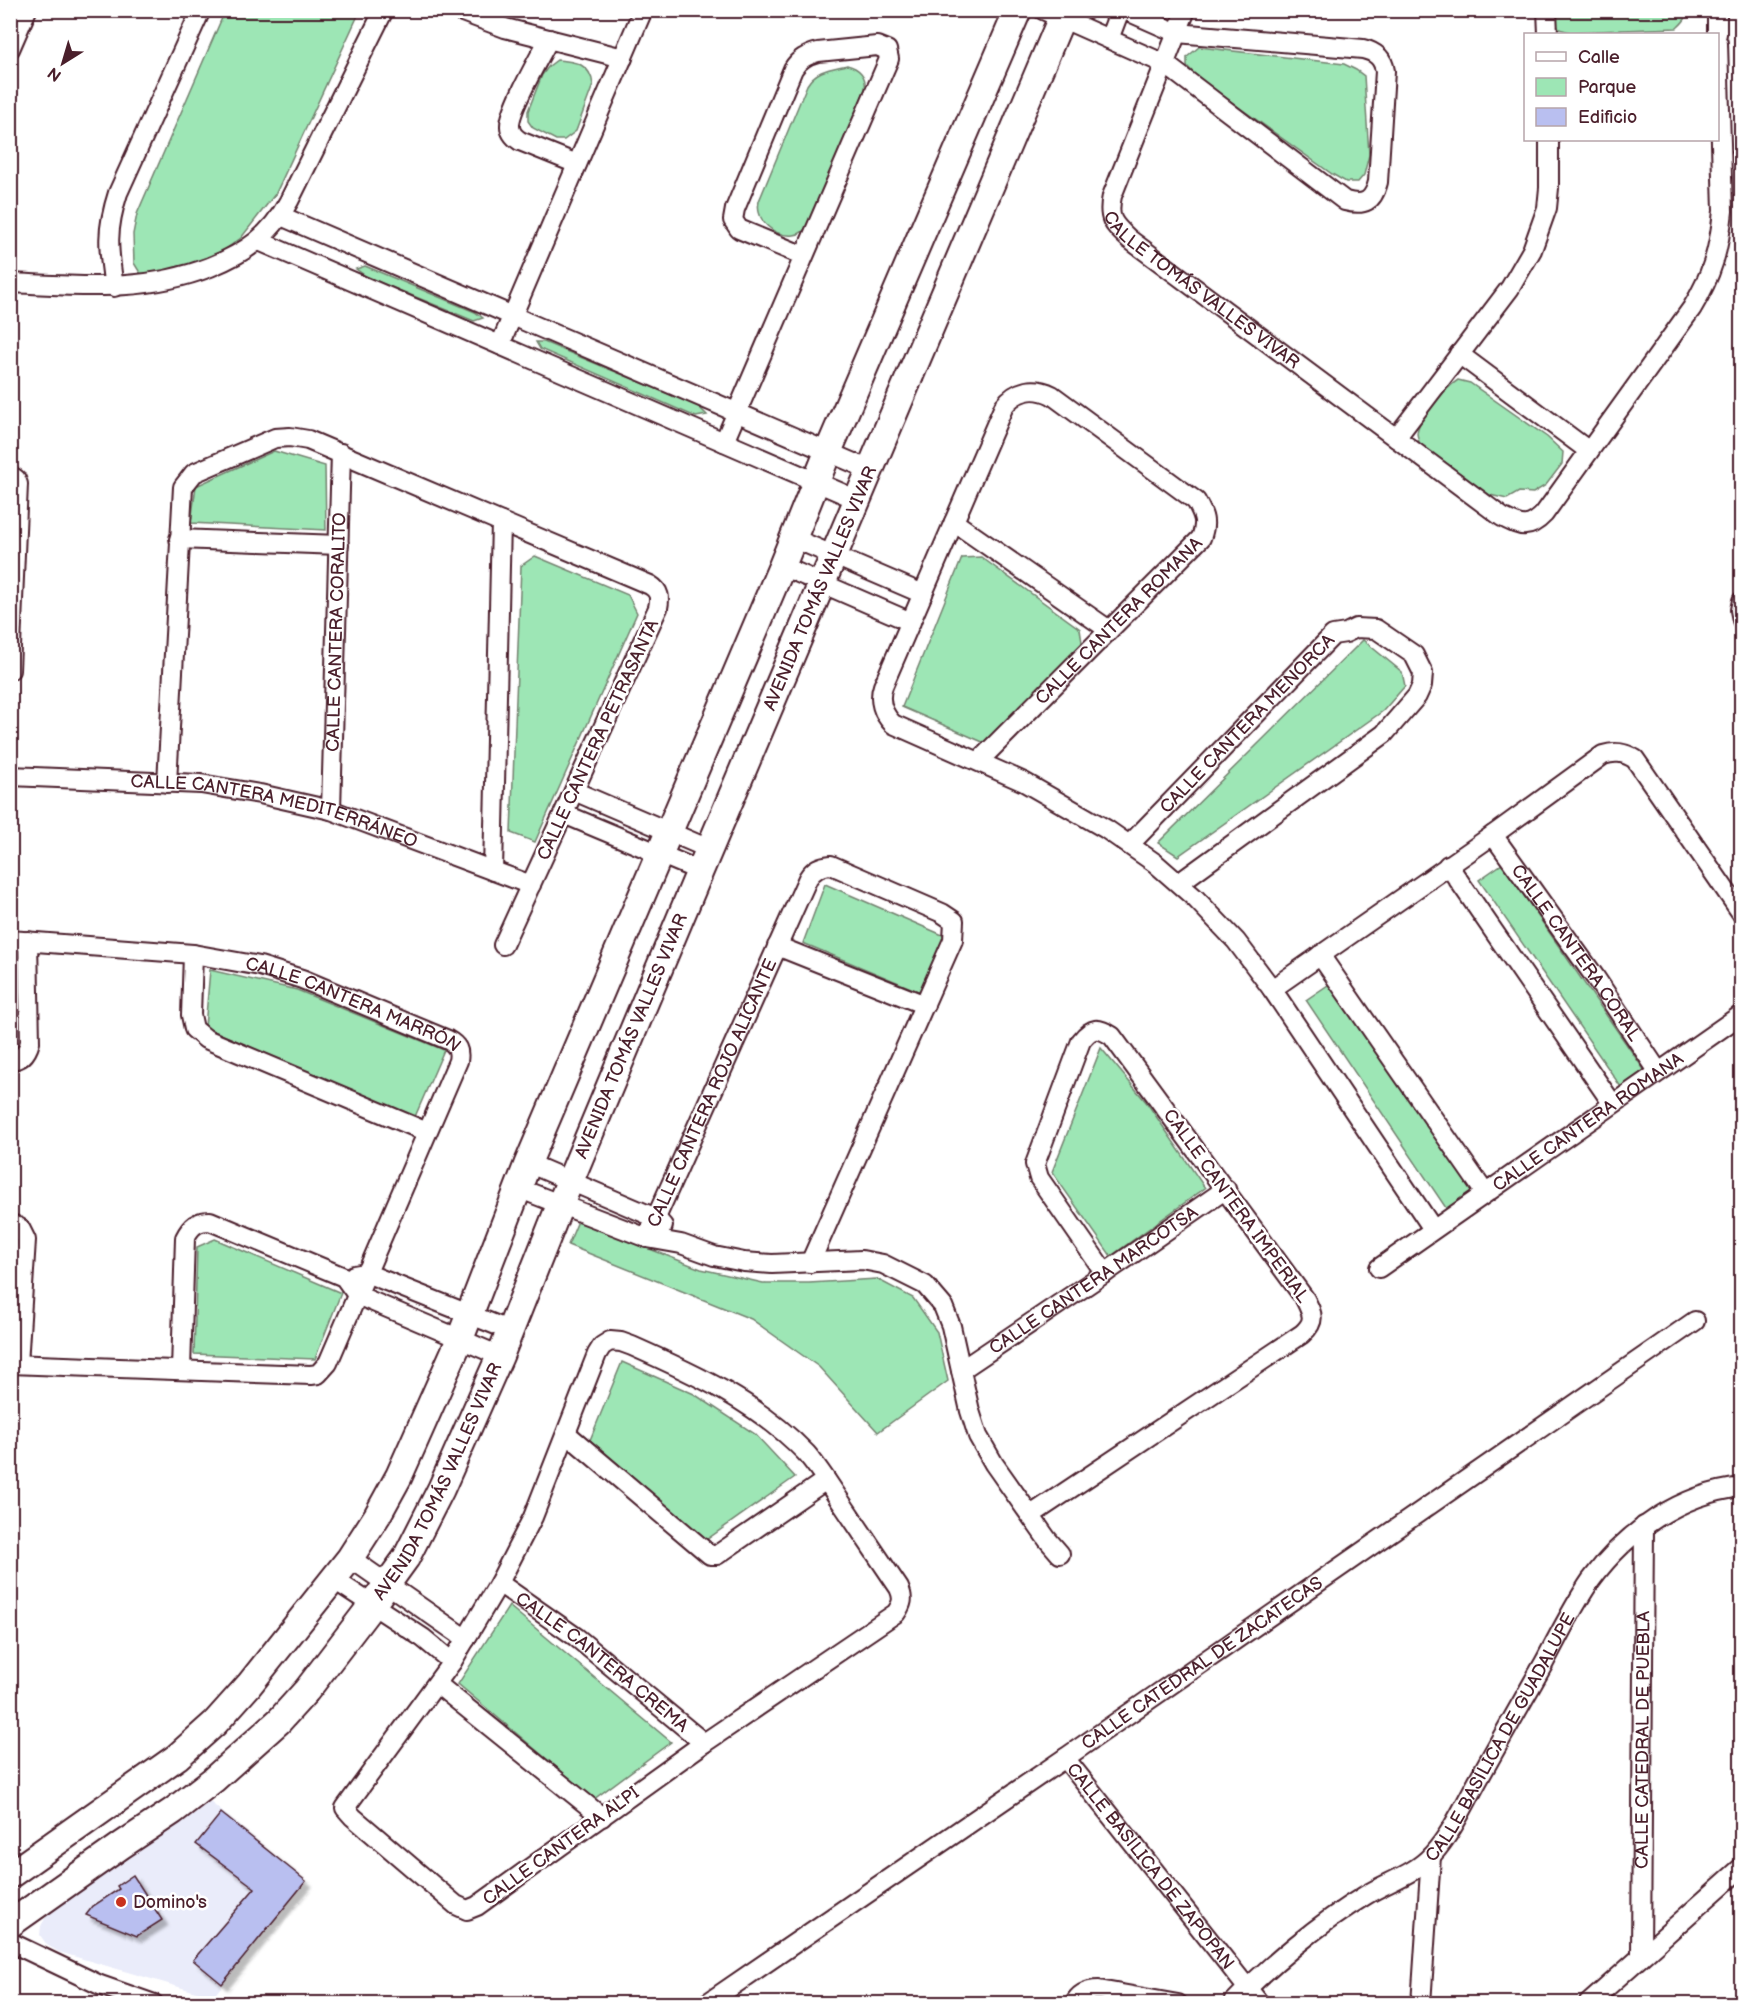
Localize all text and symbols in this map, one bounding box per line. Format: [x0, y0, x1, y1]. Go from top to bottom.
north arrow [33, 33, 93, 93]
legend [1524, 33, 1719, 141]
text: Calle [1578, 47, 1620, 68]
text: N [44, 63, 65, 85]
text: Parque [1578, 77, 1636, 98]
text: Edificio [1578, 107, 1637, 128]
street label: CALLE TOMÁS VALLES VIVAR [1100, 208, 1304, 373]
street label: AVENIDA TOMÁS VALLES VIVAR [759, 463, 881, 714]
street label: CALLE CANTERA CORALITO [322, 512, 350, 752]
street label: CALLE CANTERA ROMANA [1031, 533, 1206, 709]
street label: CALLE CANTERA PETRASANTA [533, 616, 663, 864]
street label: CALLE CANTERA MENORCA [1155, 630, 1339, 817]
street label: CALLE CANTERA MEDITERRÁNEO [130, 771, 420, 852]
street label: CALLE CANTERA CORAL [1507, 860, 1646, 1045]
street label: AVENIDA TOMÁS VALLES VIVAR [570, 910, 692, 1161]
street label: CALLE CANTERA MARRÓN [244, 953, 465, 1056]
street label: CALLE CANTERA ROJO ALICANTE [643, 955, 781, 1230]
street label: CALLE CANTERA ROMANA [1489, 1048, 1687, 1196]
street label: CALLE CANTERA IMPERIAL [1159, 1105, 1314, 1307]
street label: CALLE CANTERA MARCOTSA [985, 1202, 1202, 1359]
street label: AVENIDA TOMÁS VALLES VIVAR [369, 1359, 506, 1604]
street label: CALLE CATEDRAL DE ZACATECAS [1077, 1572, 1327, 1754]
street label: CALLE CANTERA CREMA [512, 1588, 693, 1736]
street label: CALLE BASÍLICA DE GUADALUPE [1421, 1609, 1579, 1866]
street label: CALLE CATEDRAL DE PUEBLA [1631, 1611, 1654, 1869]
street label: CALLE BASÍLICA DE ZAPOPAN [1063, 1759, 1239, 1974]
street label: CALLE CANTERA ALPI [479, 1782, 643, 1910]
place label: Domino's [133, 1892, 207, 1913]
marker: Domino's [114, 1895, 128, 1909]

